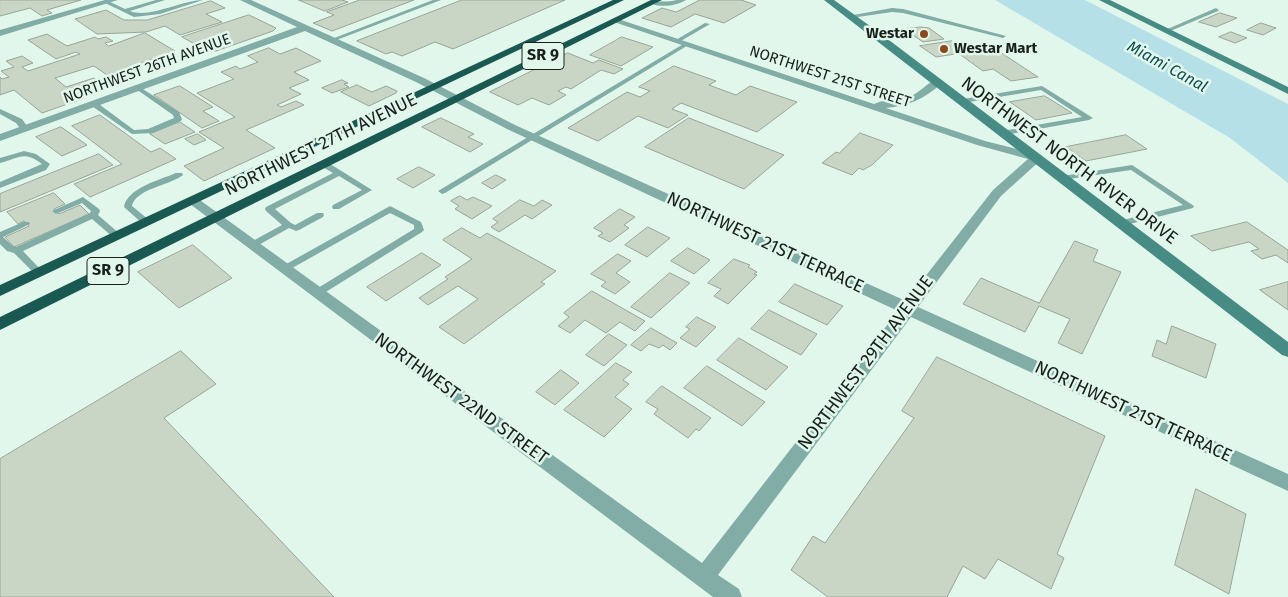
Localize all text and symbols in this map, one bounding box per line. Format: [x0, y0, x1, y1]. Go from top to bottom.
place label: Westar [866, 25, 914, 43]
marker: Westar [918, 28, 930, 40]
street label: NORTHWEST 26TH AVENUE [61, 30, 233, 108]
water label: Miami Canal [1124, 37, 1210, 97]
place label: Westar Mart [954, 40, 1037, 58]
road number: SR 9 [522, 42, 564, 70]
street label: NORTHWEST 21ST STREET [747, 42, 913, 112]
marker: Westar Mart [938, 43, 950, 55]
street label: NORTHWEST NORTH RIVER DRIVE [957, 73, 1181, 249]
street label: NORTHWEST 27TH AVENUE [221, 89, 421, 201]
street label: NORTHWEST 21ST TERRACE [663, 188, 867, 298]
road number: SR 9 [87, 258, 129, 284]
street label: NORTHWEST 29TH AVENUE [793, 272, 939, 454]
street label: NORTHWEST 22ND STREET [370, 329, 552, 469]
street label: NORTHWEST 21ST TERRACE [1031, 357, 1235, 467]

